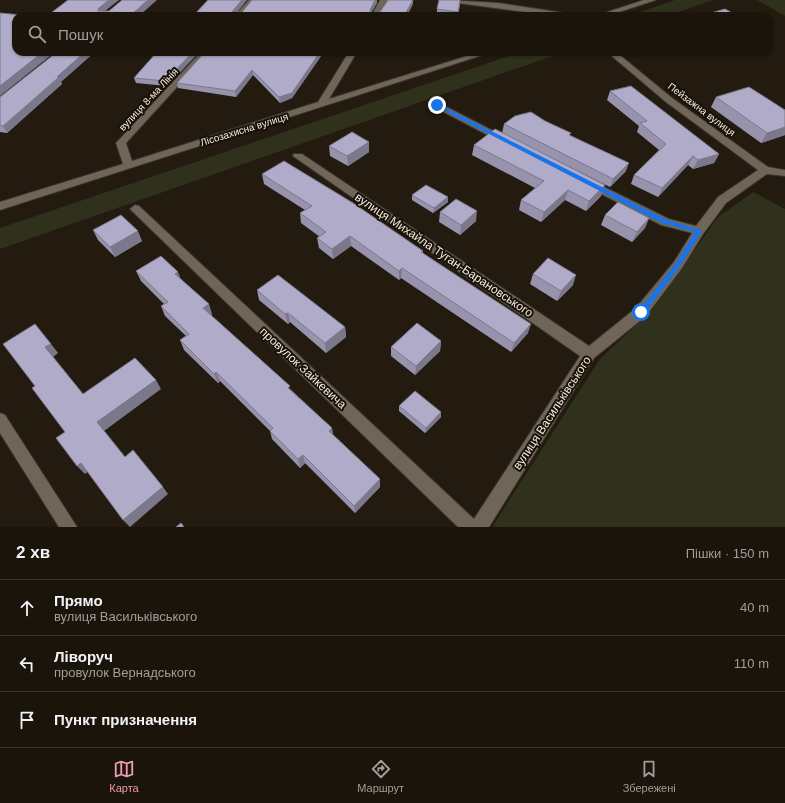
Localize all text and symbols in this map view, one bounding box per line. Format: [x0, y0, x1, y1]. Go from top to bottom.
search box [12, 12, 773, 56]
icon: search [26, 23, 48, 45]
text: Пошук [58, 26, 103, 43]
street label: вулиця 8-ма Лінія [117, 66, 180, 133]
street label: Пейзажна вулиця [666, 80, 738, 138]
route end [428, 96, 446, 114]
street label: Лісозахисна вулиця [199, 111, 289, 148]
street label: вулиця Михайла Туган-Барановського [352, 190, 536, 320]
route start [632, 303, 650, 321]
street label: провулок Зайкевича [257, 324, 349, 412]
street label: вулиця Васильківського [510, 354, 594, 472]
text: 2 хв [16, 543, 50, 562]
text: Пішки · 150 m [686, 546, 769, 561]
text: Прямо [54, 592, 103, 609]
icon: ahead [16, 597, 38, 619]
text: 40 m [740, 600, 769, 615]
text: вулиця Васильківського [54, 609, 197, 624]
text: Ліворуч [54, 648, 113, 665]
icon: left [16, 653, 38, 675]
text: 110 m [734, 656, 769, 671]
text: провулок Вернадського [54, 665, 196, 680]
icon: arrive [16, 709, 38, 731]
text: Пункт призначення [54, 711, 197, 728]
tab: Карта [109, 758, 139, 794]
tab: Маршрут [357, 758, 404, 794]
tab: Збережені [623, 758, 676, 794]

